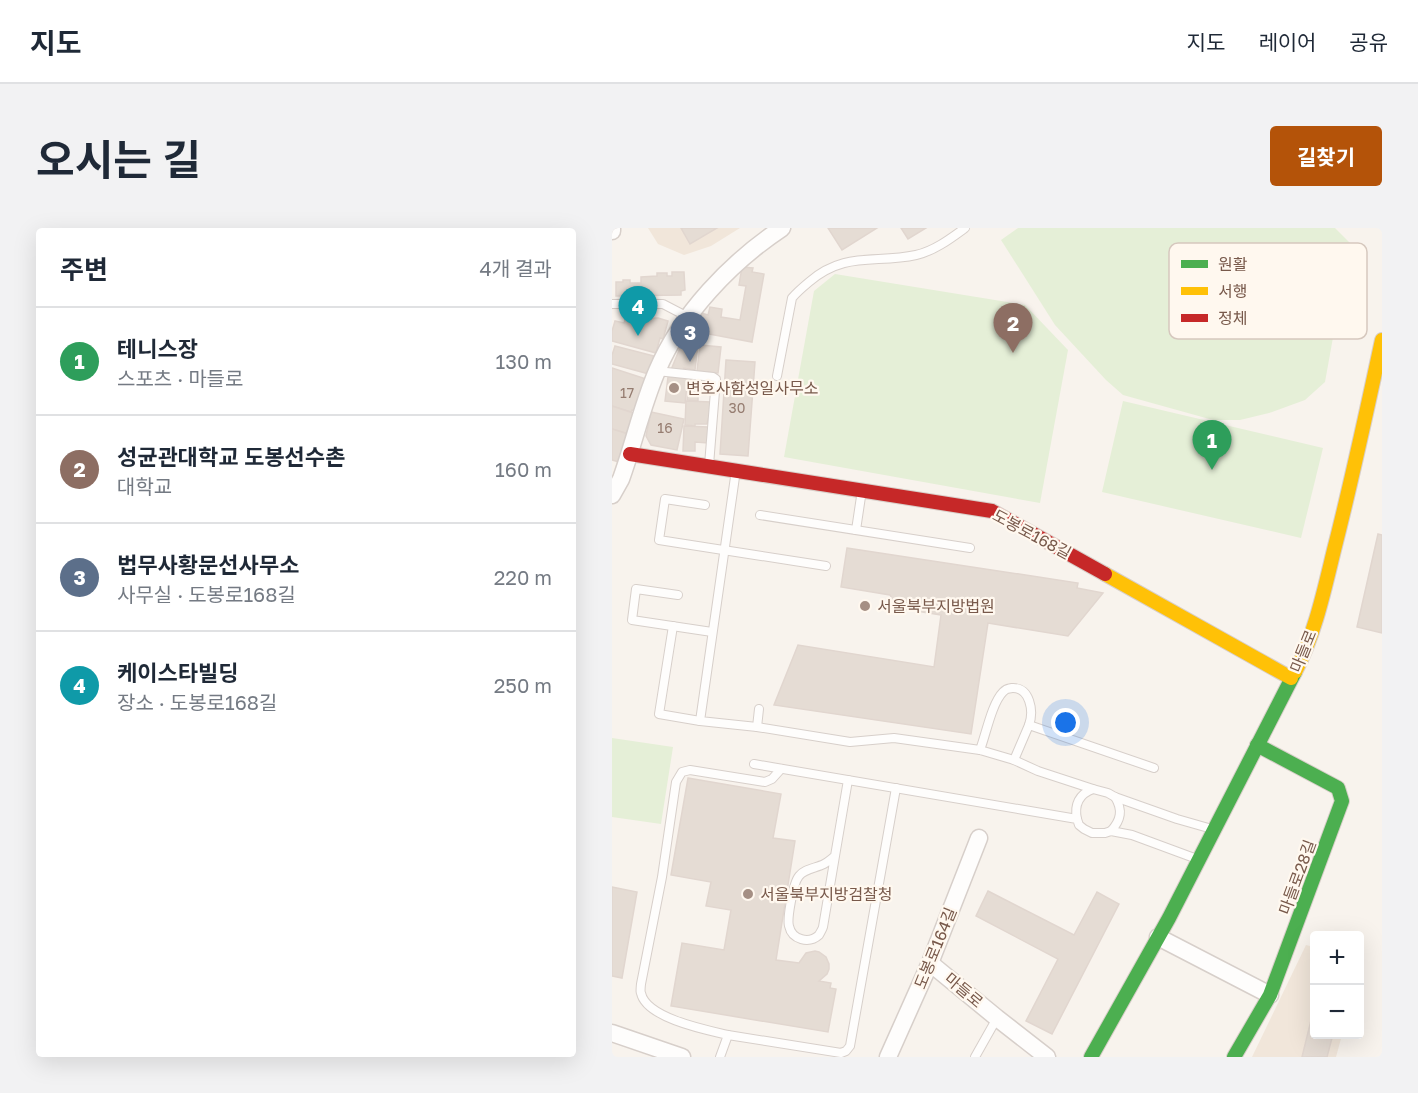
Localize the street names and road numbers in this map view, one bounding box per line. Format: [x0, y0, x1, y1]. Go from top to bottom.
street label: 도봉로168길 [989, 505, 1075, 563]
street label: 마들로 [1285, 627, 1321, 675]
street label: 마들로28길 [1274, 837, 1320, 917]
street label: 도봉로164길 [910, 904, 960, 992]
street label: 마들로 [941, 968, 988, 1012]

